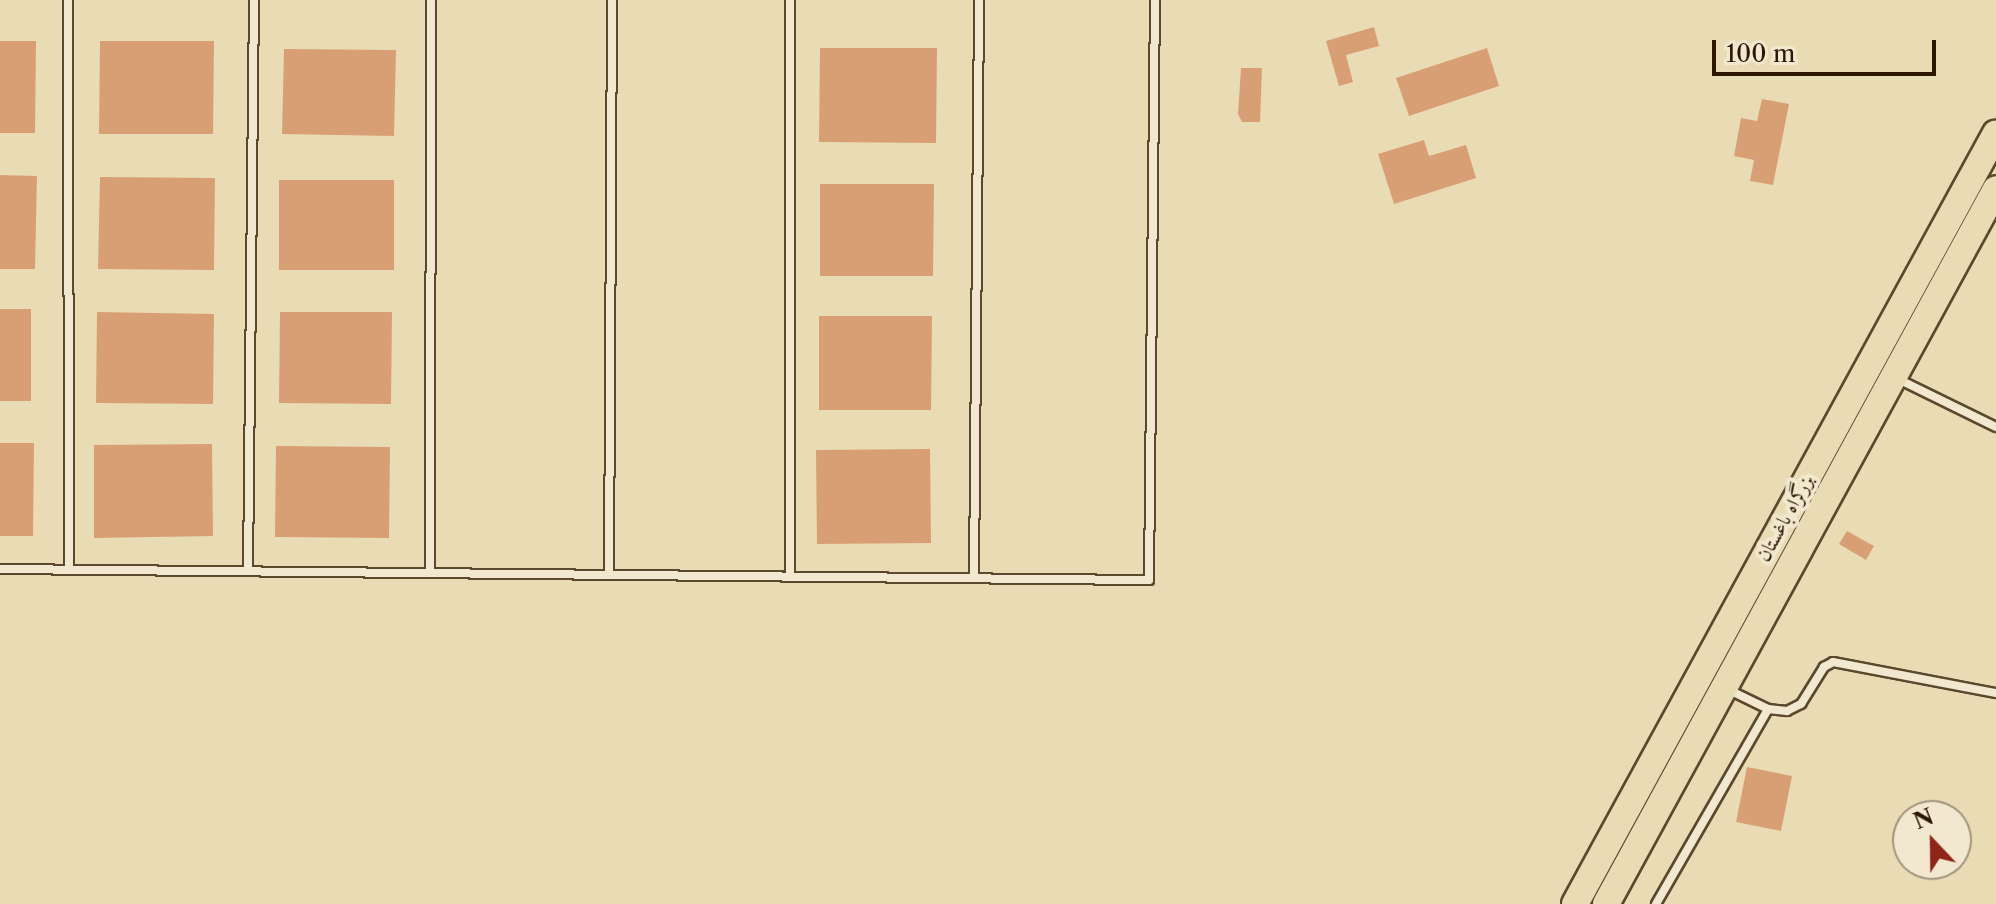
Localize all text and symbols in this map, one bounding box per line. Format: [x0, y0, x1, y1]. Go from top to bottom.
scale bar [1716, 24, 1940, 74]
text: 100 m [1726, 39, 1795, 68]
street label: بزرگراه باغستان [1751, 470, 1819, 566]
north arrow [1892, 800, 1972, 880]
text: N [1910, 803, 1937, 835]

